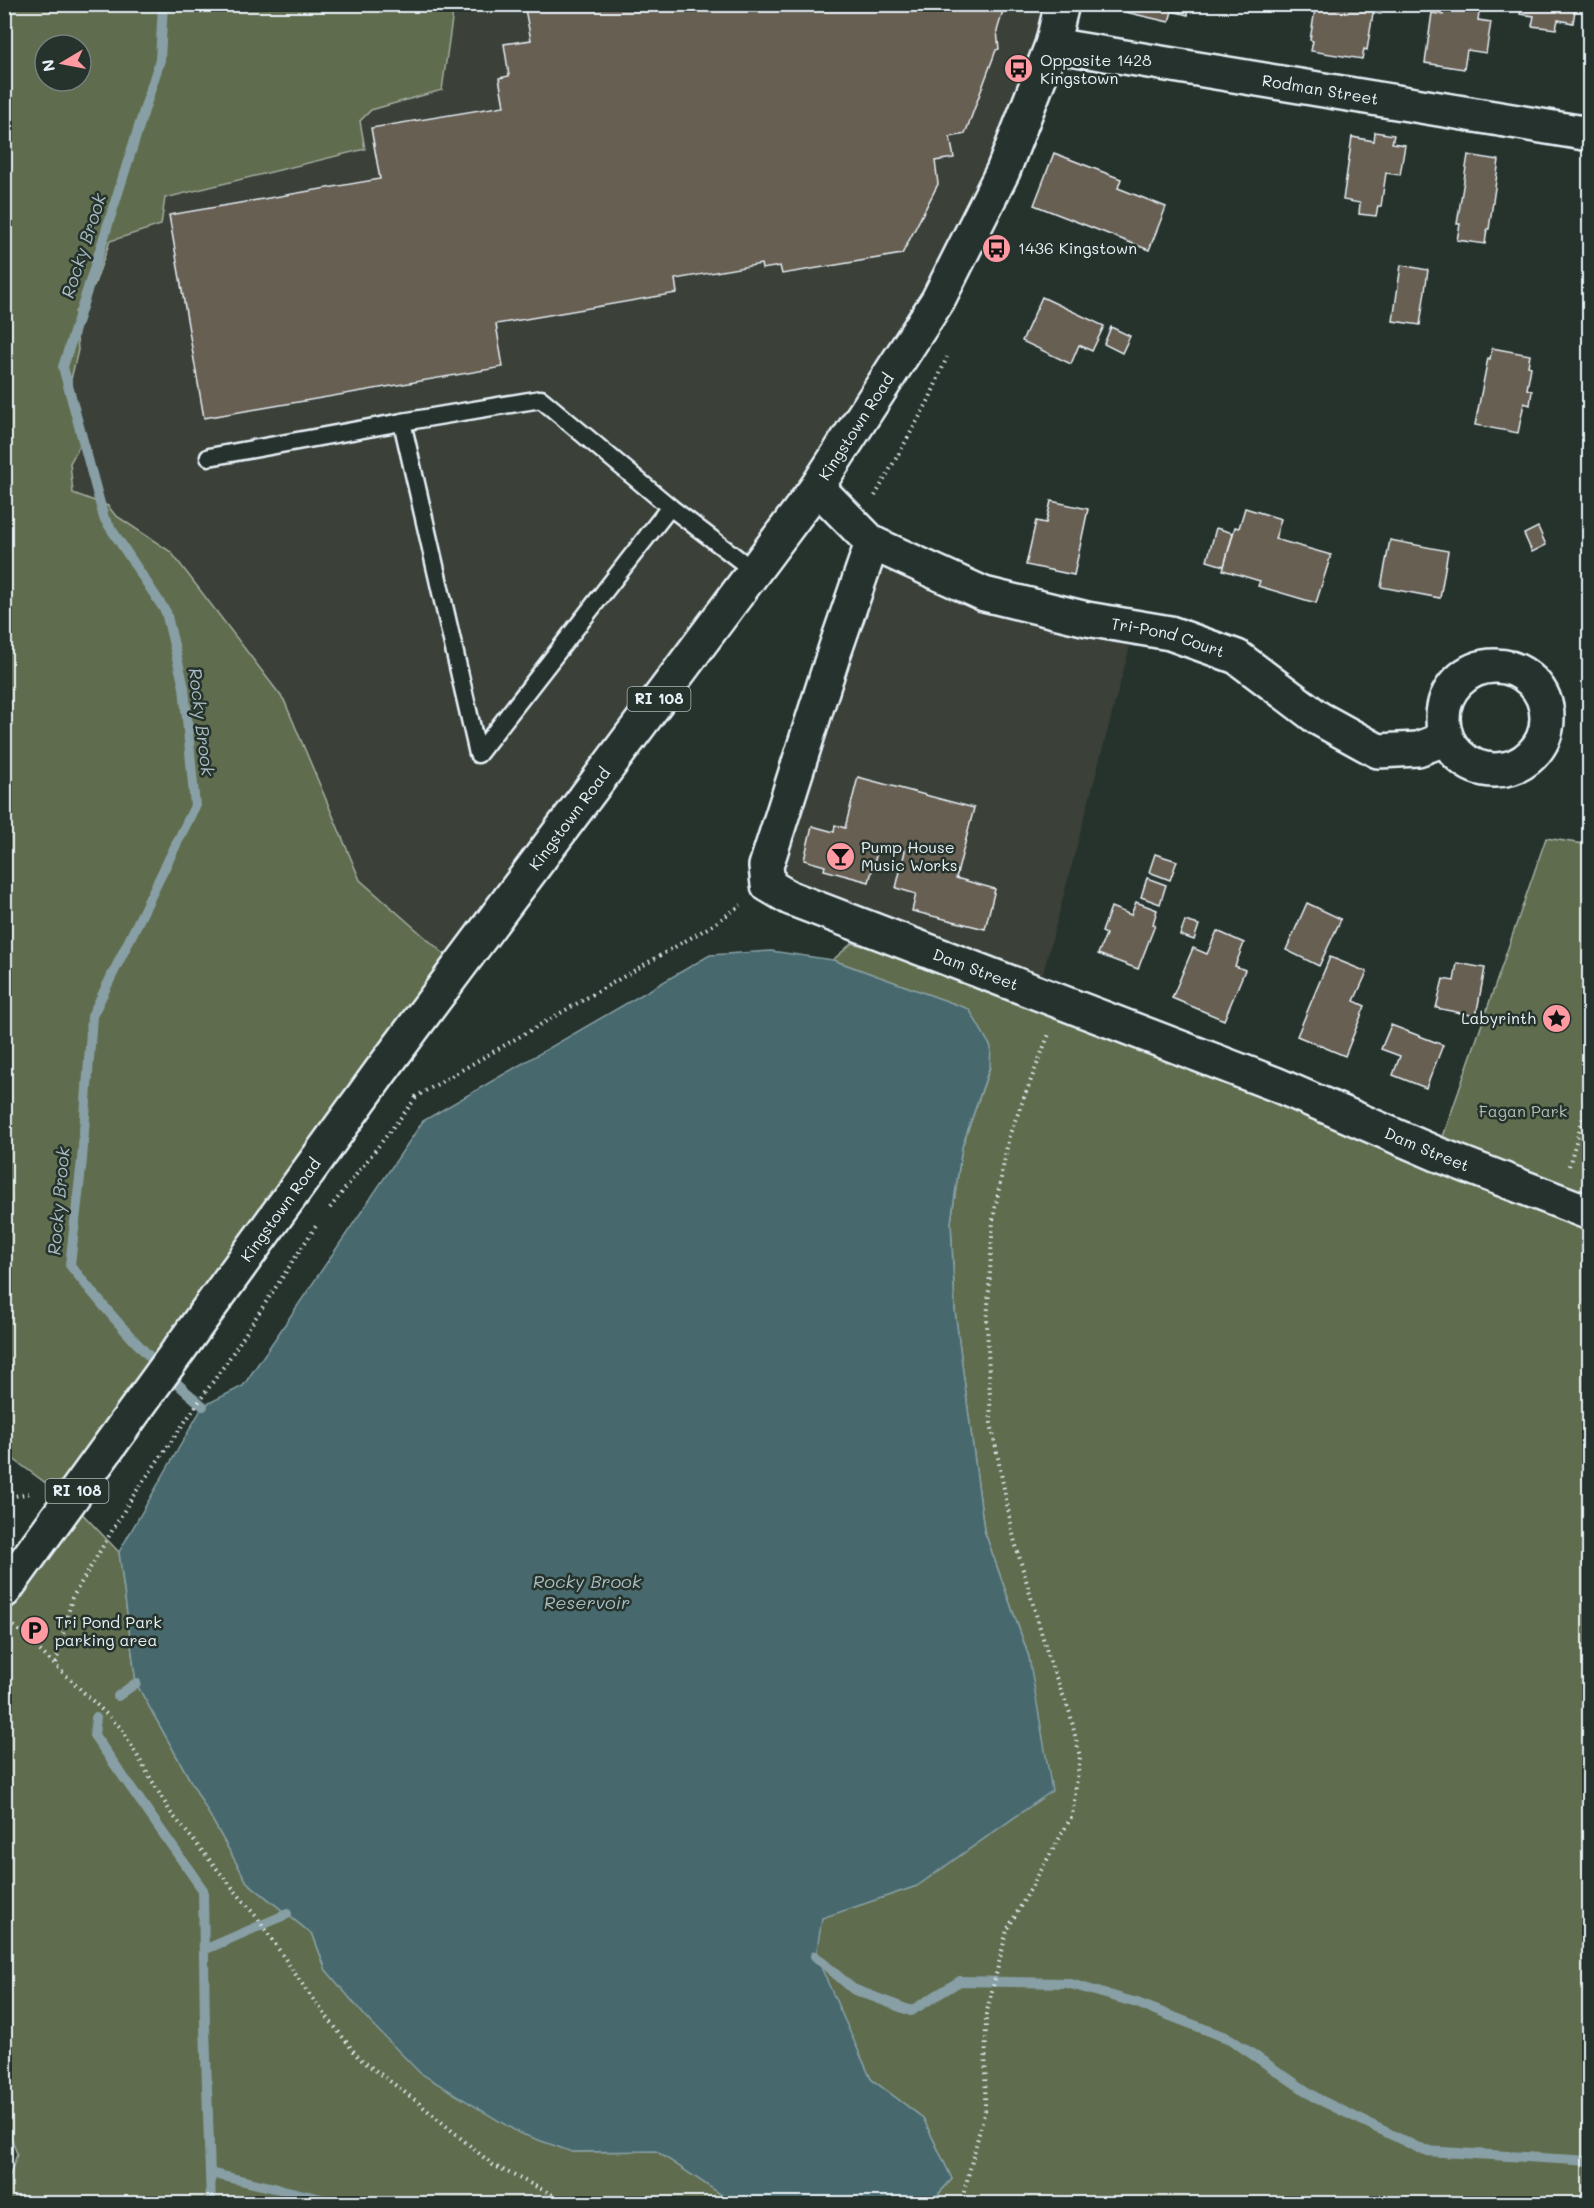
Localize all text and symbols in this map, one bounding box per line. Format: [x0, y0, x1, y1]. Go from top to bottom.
north arrow [33, 33, 93, 93]
place label: Opposite 1428 Kingstown [1040, 49, 1152, 88]
bus stop icon: Opposite 1428 Kingstown [1003, 53, 1035, 85]
text: N [36, 58, 59, 74]
street label: Rodman Street [1261, 69, 1380, 109]
water label: Rocky Brook [55, 190, 111, 301]
bus stop icon: 1436 Kingstown [981, 232, 1013, 264]
place label: 1436 Kingstown [1018, 237, 1137, 258]
street label: Kingstown Road [813, 369, 898, 484]
street label: Tri-Pond Court [1110, 612, 1228, 662]
water label: Rocky Brook [183, 667, 221, 778]
road number: RI 108 [628, 687, 690, 711]
street label: Kingstown Road [524, 763, 614, 874]
place label: Pump House Music Works [861, 836, 958, 875]
bar icon: Pump House Music Works [824, 840, 856, 872]
street label: Dam Street [930, 943, 1022, 995]
place icon: Labyrinth [1541, 1002, 1573, 1034]
place label: Labyrinth [1461, 1007, 1536, 1028]
park label: Fagan Park [1479, 1100, 1567, 1121]
street label: Dam Street [1382, 1122, 1473, 1176]
water label: Rocky Brook [41, 1145, 75, 1256]
street label: Kingstown Road [235, 1153, 325, 1266]
road number: RI 108 [46, 1479, 109, 1503]
water label: Rocky Brook Reservoir [533, 1569, 642, 1614]
place label: Tri Pond Park parking area [55, 1611, 162, 1650]
parking icon: Tri Pond Park parking area [18, 1615, 50, 1647]

